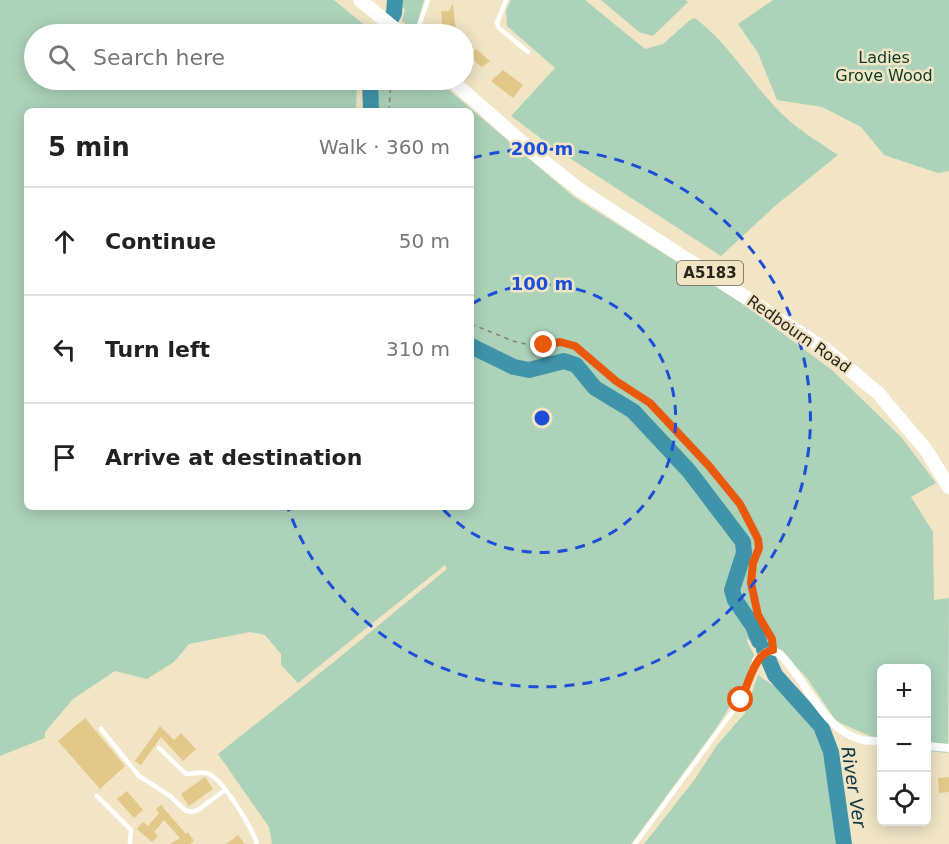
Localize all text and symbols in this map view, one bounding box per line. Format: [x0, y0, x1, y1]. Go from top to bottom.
search box [24, 24, 474, 90]
icon: search [45, 41, 78, 74]
text: Search here [93, 45, 225, 70]
park label: Ladies Grove Wood [835, 48, 933, 85]
text: 5 min [48, 132, 130, 162]
text: Walk · 360 m [319, 135, 450, 159]
text: 200 m [511, 138, 573, 159]
icon: ahead [48, 225, 81, 258]
text: Continue [105, 229, 216, 254]
text: 50 m [399, 229, 450, 253]
road number: A5183 [677, 261, 743, 285]
text: 100 m [511, 273, 573, 294]
street label: Redbourn Road [744, 291, 854, 377]
route end [530, 331, 556, 357]
icon: left [48, 333, 81, 366]
text: Turn left [105, 337, 210, 362]
text: 310 m [386, 337, 450, 361]
centre of rings [532, 408, 552, 428]
icon: arrive [48, 441, 81, 474]
text: Arrive at destination [105, 445, 362, 470]
map controls [877, 664, 931, 826]
button: + [877, 664, 931, 718]
route start [727, 686, 753, 712]
button: − [877, 718, 931, 772]
water label: River Ver [837, 745, 871, 831]
button: locate [877, 772, 931, 826]

